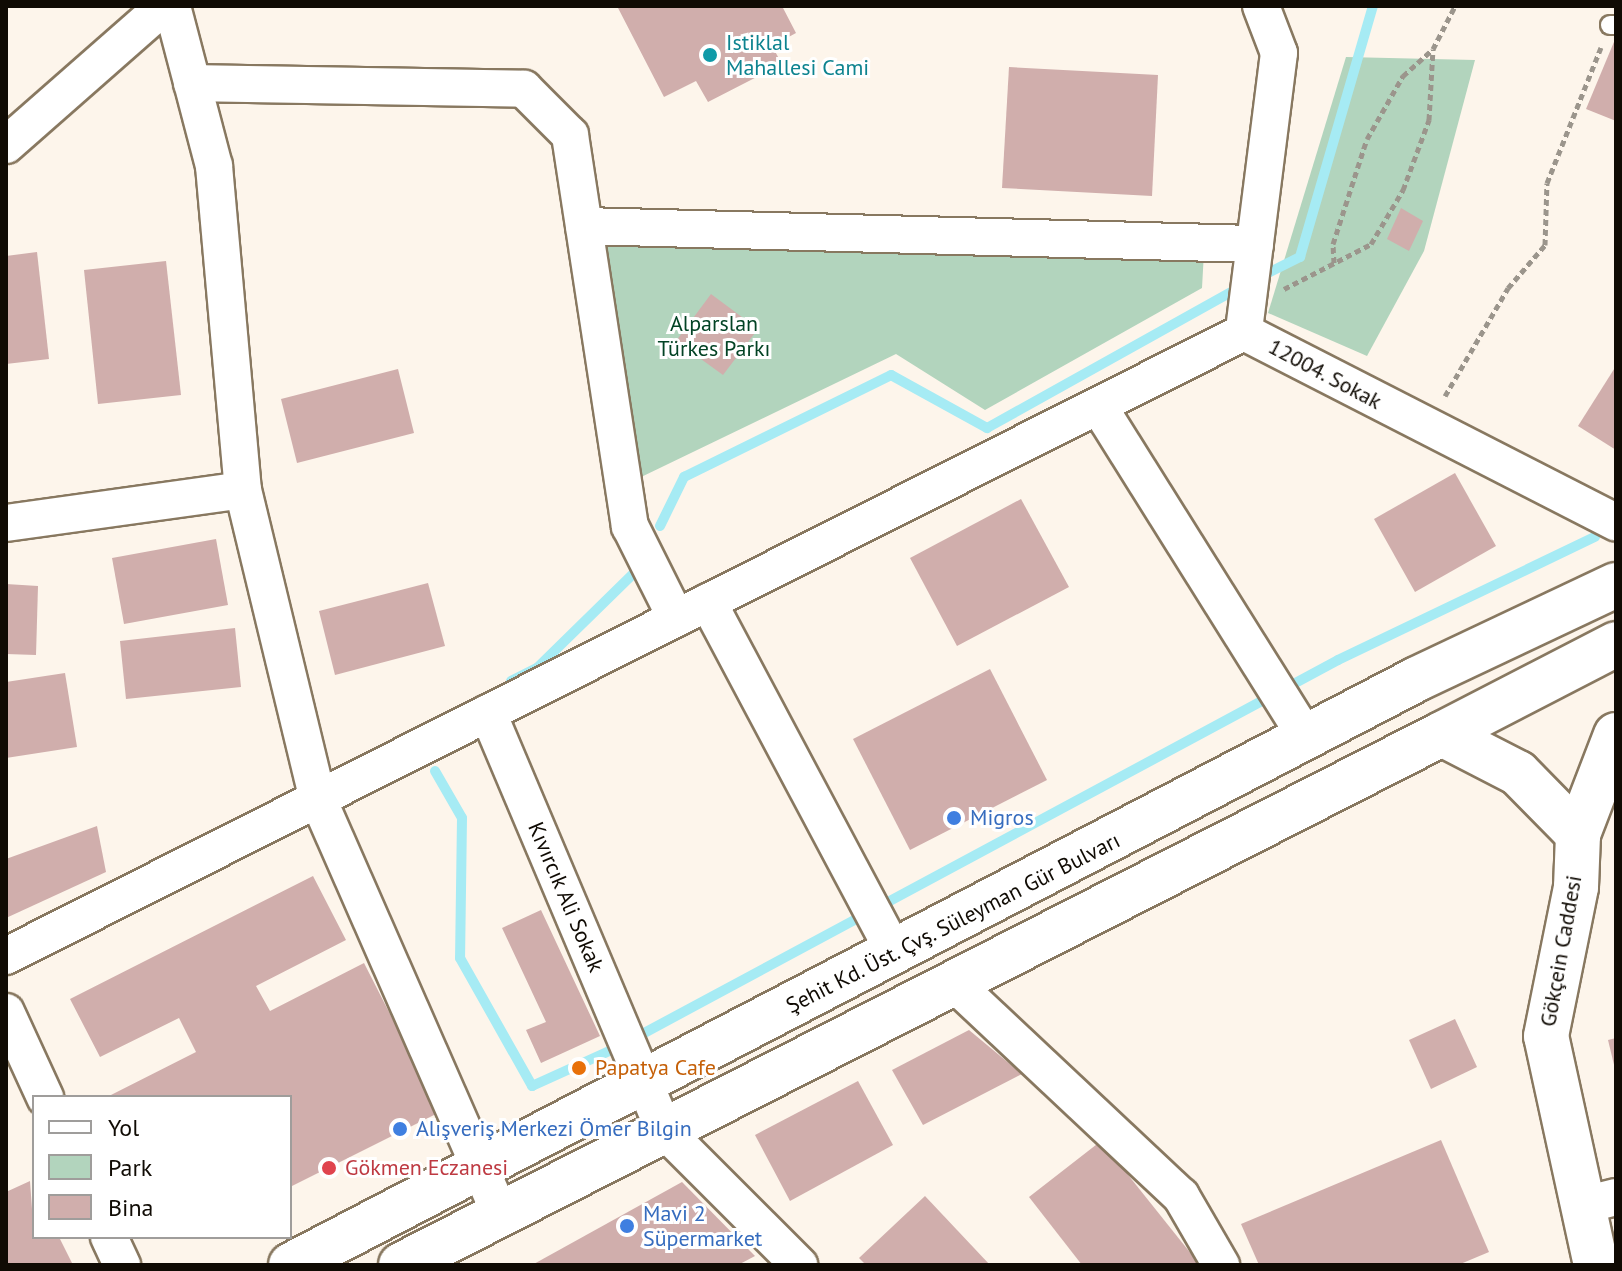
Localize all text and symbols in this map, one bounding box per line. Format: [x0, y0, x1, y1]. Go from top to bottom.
place label: Istiklal Mahallesi Cami [726, 29, 869, 80]
marker: Istiklal Mahallesi Cami [701, 46, 719, 64]
park label: Alparslan Türkes Parkı [658, 310, 770, 362]
street label: 12004. Sokak [1263, 333, 1387, 415]
place label: Migros [970, 805, 1034, 831]
marker: Migros [945, 809, 963, 827]
street label: Kıvırcık Ali Sokak [522, 817, 610, 977]
street label: Şehit Kd. Üst. Çvş. Süleyman Gür Bulvarı [779, 826, 1127, 1020]
street label: Gökçein Caddesi [1535, 873, 1587, 1029]
place label: Papatya Cafe [595, 1055, 716, 1081]
marker: Papatya Cafe [570, 1059, 588, 1077]
legend [32, 1095, 292, 1239]
text: Yol [108, 1112, 139, 1143]
place label: Alışveriş Merkezi Ömer Bilgin [416, 1116, 692, 1142]
marker: Alışveriş Merkezi Ömer Bilgin [391, 1120, 409, 1138]
text: Park [108, 1152, 152, 1183]
place label: Gökmen Eczanesi [345, 1155, 508, 1181]
marker: Gökmen Eczanesi [320, 1159, 338, 1177]
text: Bina [108, 1192, 153, 1223]
place label: Mavi 2 Süpermarket [643, 1200, 762, 1252]
marker: Mavi 2 Süpermarket [618, 1217, 636, 1235]

